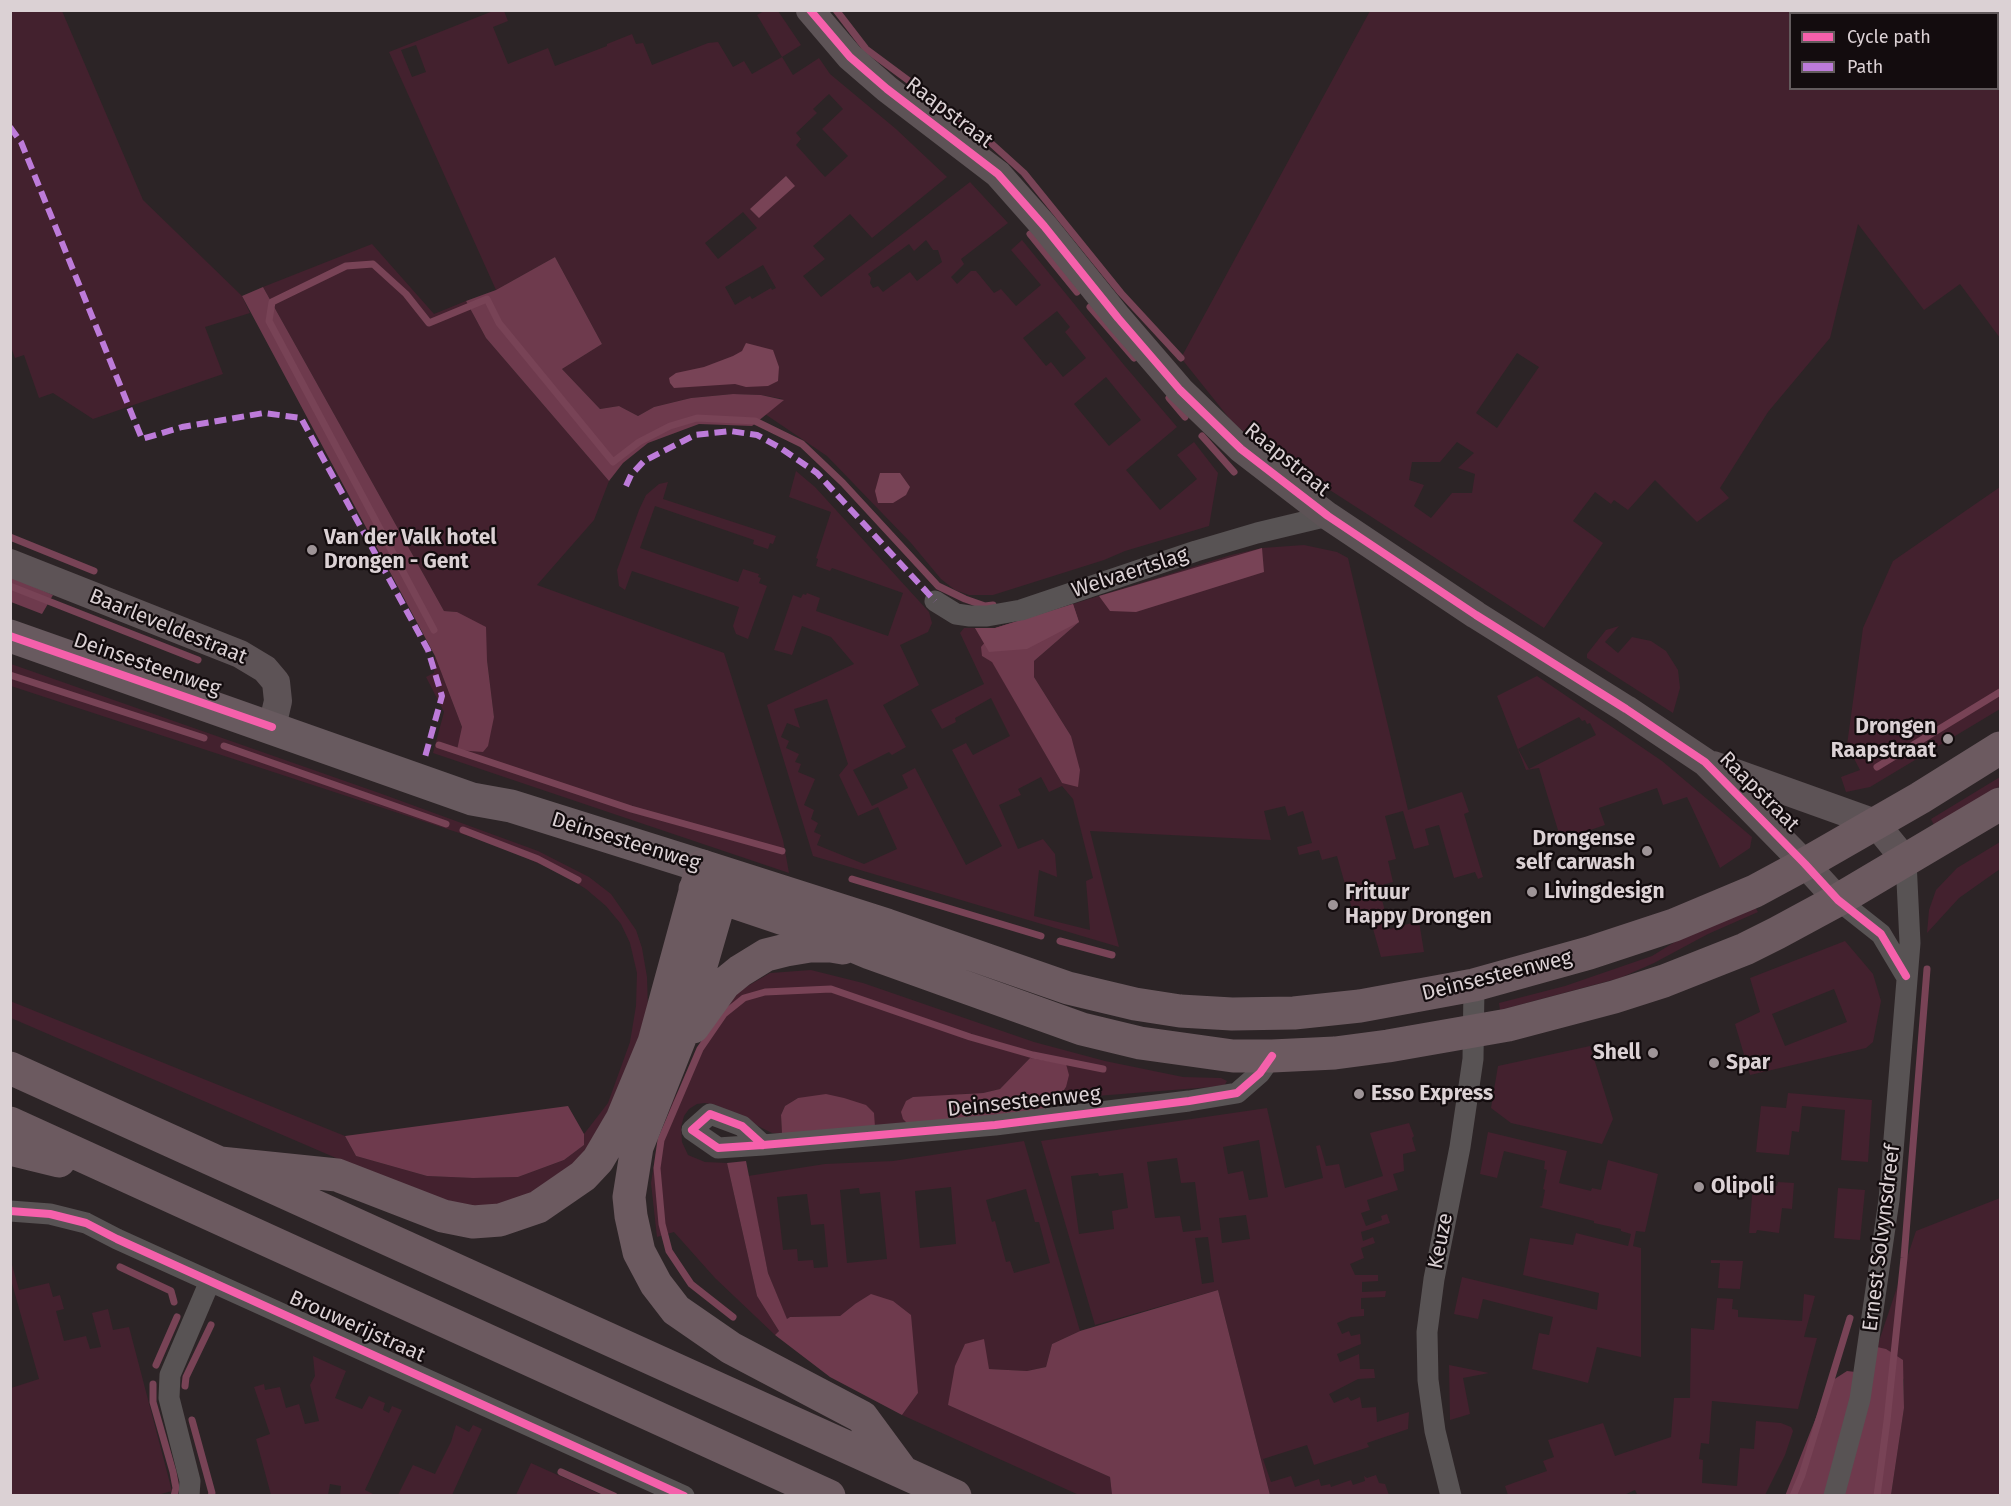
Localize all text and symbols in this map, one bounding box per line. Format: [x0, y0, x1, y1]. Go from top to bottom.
legend [1789, 12, 1999, 90]
text: Cycle path [1847, 26, 1931, 48]
text: Path [1847, 56, 1883, 78]
street label: Raapstraat [900, 72, 998, 154]
street label: Raapstraat [1239, 418, 1335, 502]
place label: Van der Valk hotel Drongen - Gent [324, 525, 496, 575]
street label: Welvaertslag [1069, 542, 1191, 604]
marker: Van der Valk hotel Drongen - Gent [305, 543, 319, 557]
street label: Baarleveldestraat [85, 584, 251, 670]
street label: Deinsesteenweg [70, 628, 224, 702]
place label: Drongen Raapstraat [1831, 714, 1936, 764]
marker: Drongen Raapstraat [1941, 732, 1955, 746]
street label: Raapstraat [1714, 747, 1804, 837]
street label: Deinsesteenweg [549, 807, 703, 877]
place label: Drongense self carwash [1516, 826, 1635, 876]
marker: Drongense self carwash [1640, 844, 1654, 858]
place label: Livingdesign [1544, 879, 1665, 905]
place label: Frituur Happy Drongen [1345, 880, 1492, 930]
marker: Livingdesign [1525, 885, 1539, 899]
marker: Frituur Happy Drongen [1326, 898, 1340, 912]
street label: Deinsesteenweg [1419, 945, 1575, 1007]
place label: Shell [1593, 1040, 1641, 1066]
marker: Shell [1646, 1046, 1660, 1060]
place label: Spar [1726, 1050, 1770, 1076]
marker: Spar [1707, 1056, 1721, 1070]
street label: Deinsesteenweg [946, 1081, 1102, 1123]
place label: Esso Express [1371, 1081, 1493, 1107]
marker: Esso Express [1352, 1087, 1366, 1101]
street label: Ernest Solvynsdreef [1858, 1143, 1906, 1333]
place label: Olipoli [1711, 1174, 1775, 1200]
marker: Olipoli [1692, 1180, 1706, 1194]
street label: Keuze [1423, 1211, 1459, 1271]
street label: Brouwerijstraat [285, 1286, 429, 1368]

